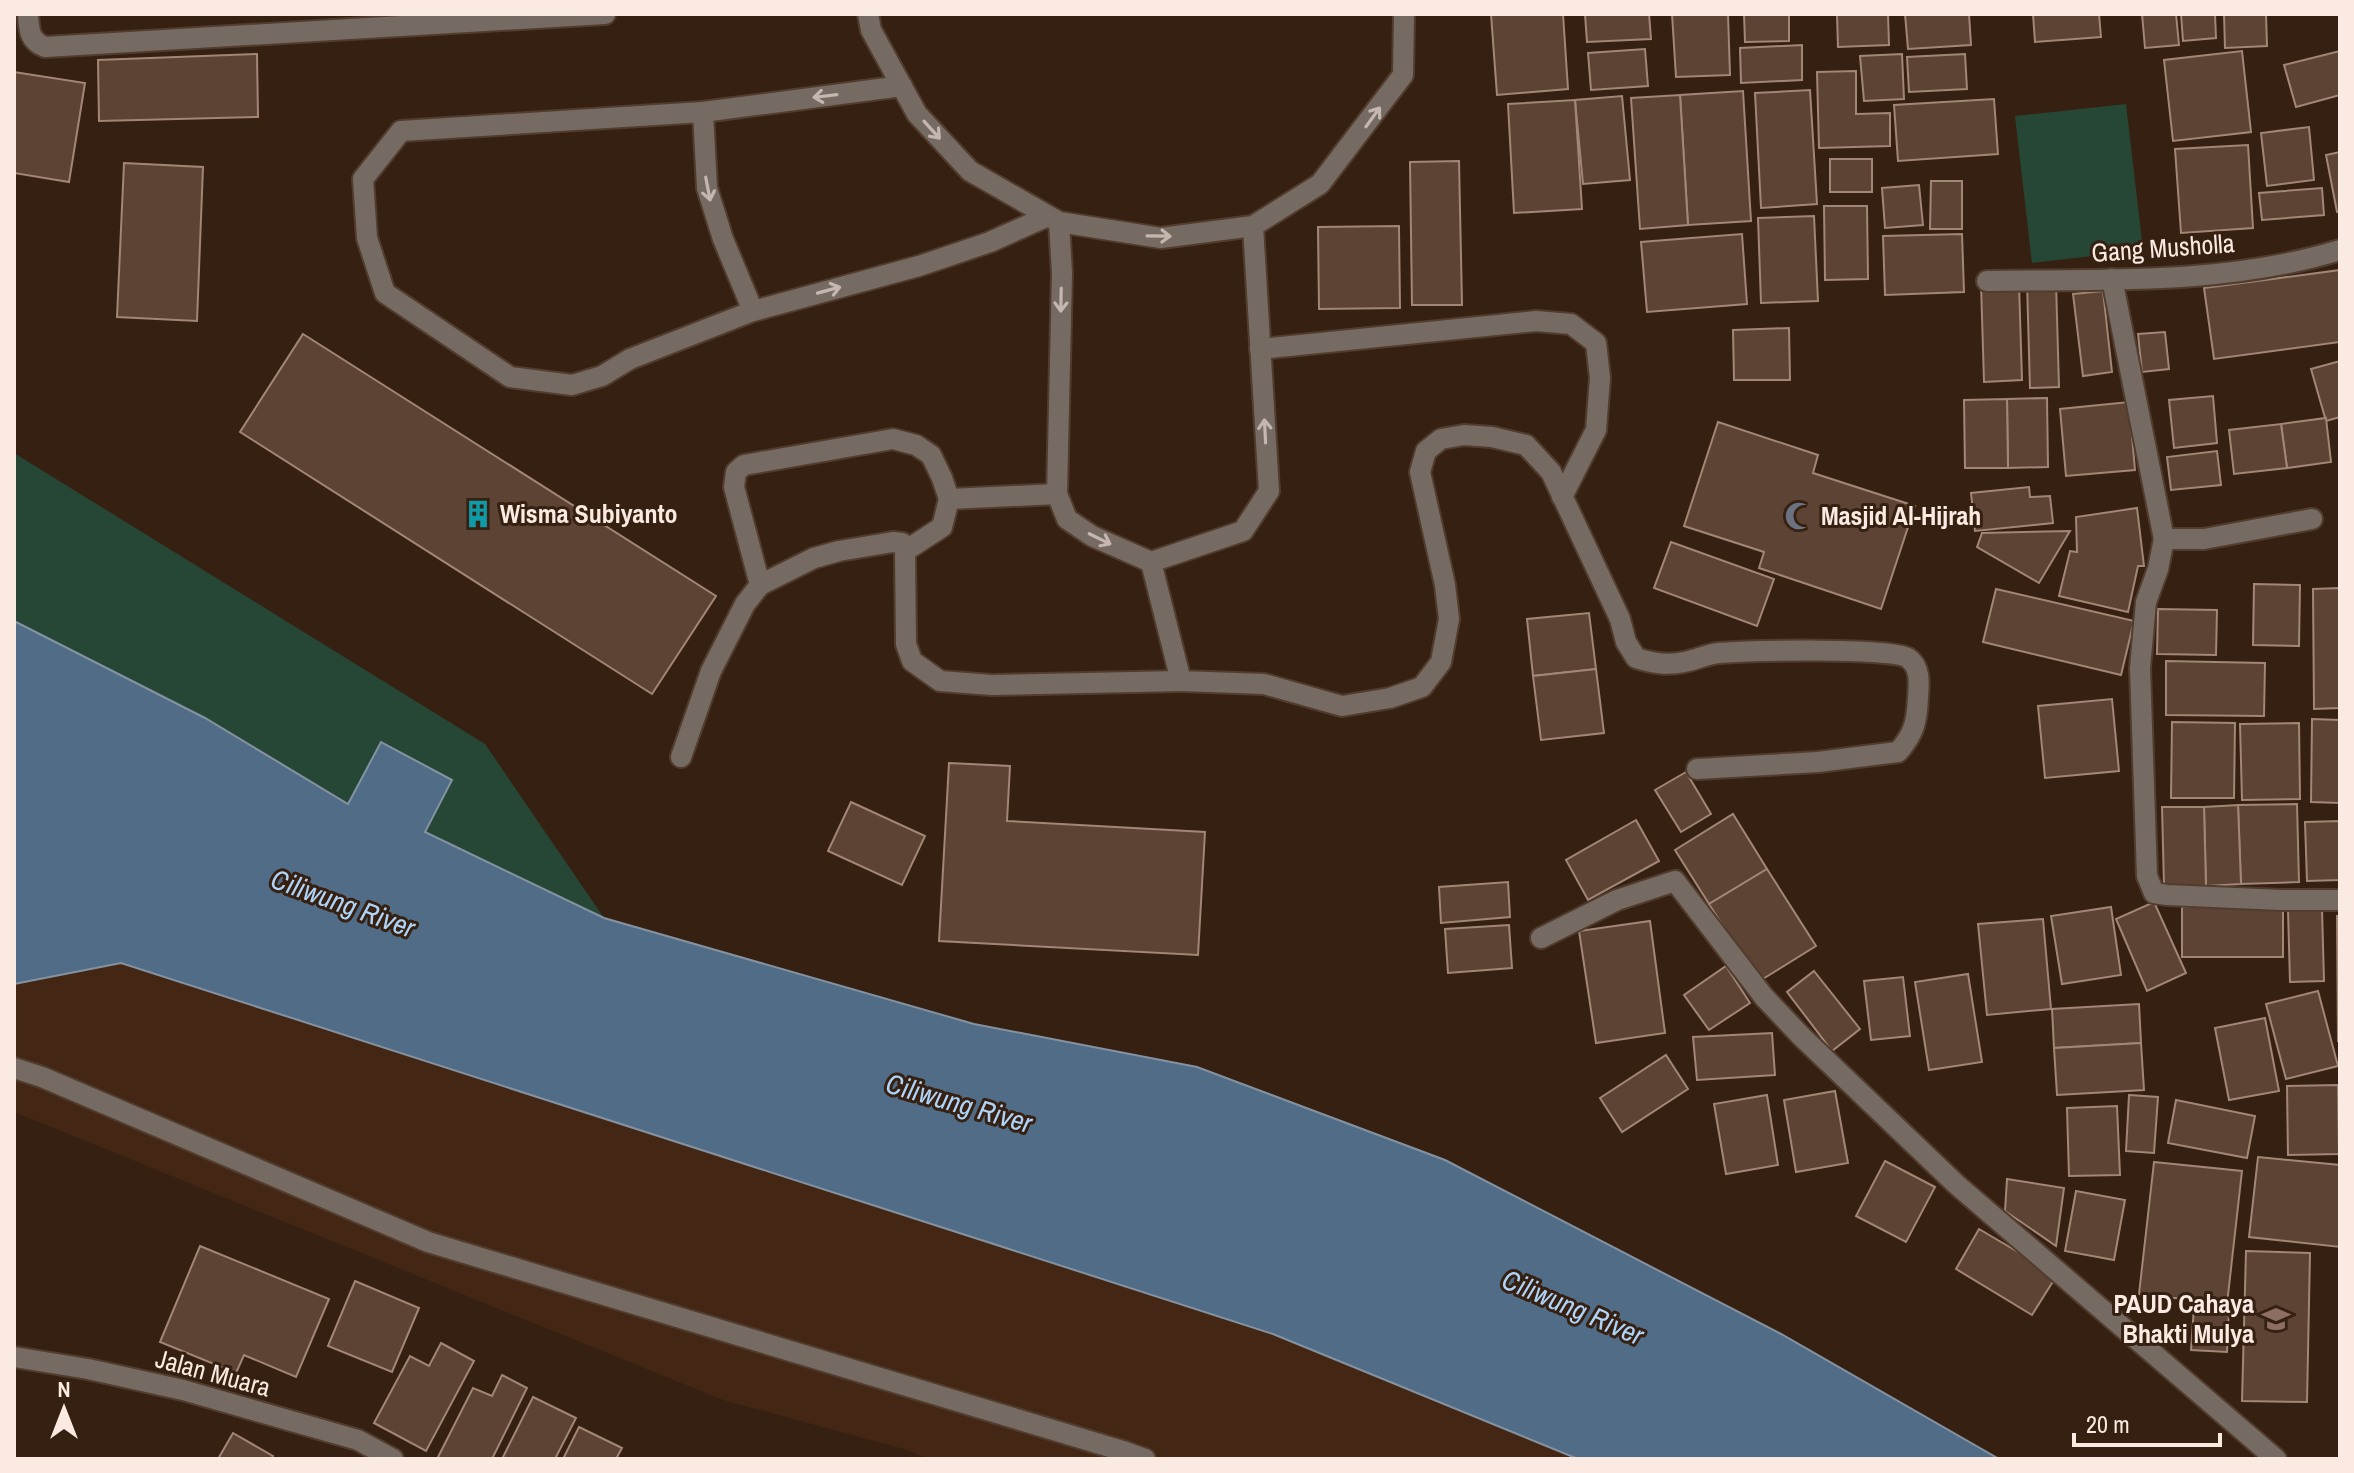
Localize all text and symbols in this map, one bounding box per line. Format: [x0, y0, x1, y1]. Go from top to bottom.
one-way arrow [812, 89, 838, 104]
one-way arrow [1365, 106, 1382, 128]
one-way arrow [922, 119, 941, 140]
one-way arrow [702, 176, 717, 202]
street label: Gang Musholla [2090, 225, 2236, 270]
one-way arrow [1145, 228, 1172, 243]
one-way arrow [815, 282, 841, 297]
one-way arrow [1054, 286, 1069, 313]
one-way arrow [1257, 418, 1272, 445]
place label: Wisma Subiyanto [500, 496, 678, 531]
place label: Masjid Al-Hijrah [1821, 498, 1981, 533]
building icon: Wisma Subiyanto [463, 499, 493, 529]
mosque icon: Masjid Al-Hijrah [1784, 501, 1814, 531]
one-way arrow [1088, 532, 1112, 547]
water label: Ciliwung River [266, 859, 422, 947]
water label: Ciliwung River [881, 1064, 1038, 1142]
water label: Ciliwung River [1496, 1260, 1651, 1354]
place label: PAUD Cahaya Bhakti Mulya [2113, 1286, 2254, 1351]
school or university icon: PAUD Cahaya Bhakti Mulya [2261, 1304, 2291, 1334]
street label: Jalan Muara [152, 1340, 274, 1405]
north arrow [24, 1369, 104, 1449]
text: N [57, 1374, 71, 1404]
scale bar [2074, 1397, 2220, 1447]
text: 20 m [2086, 1408, 2130, 1440]

